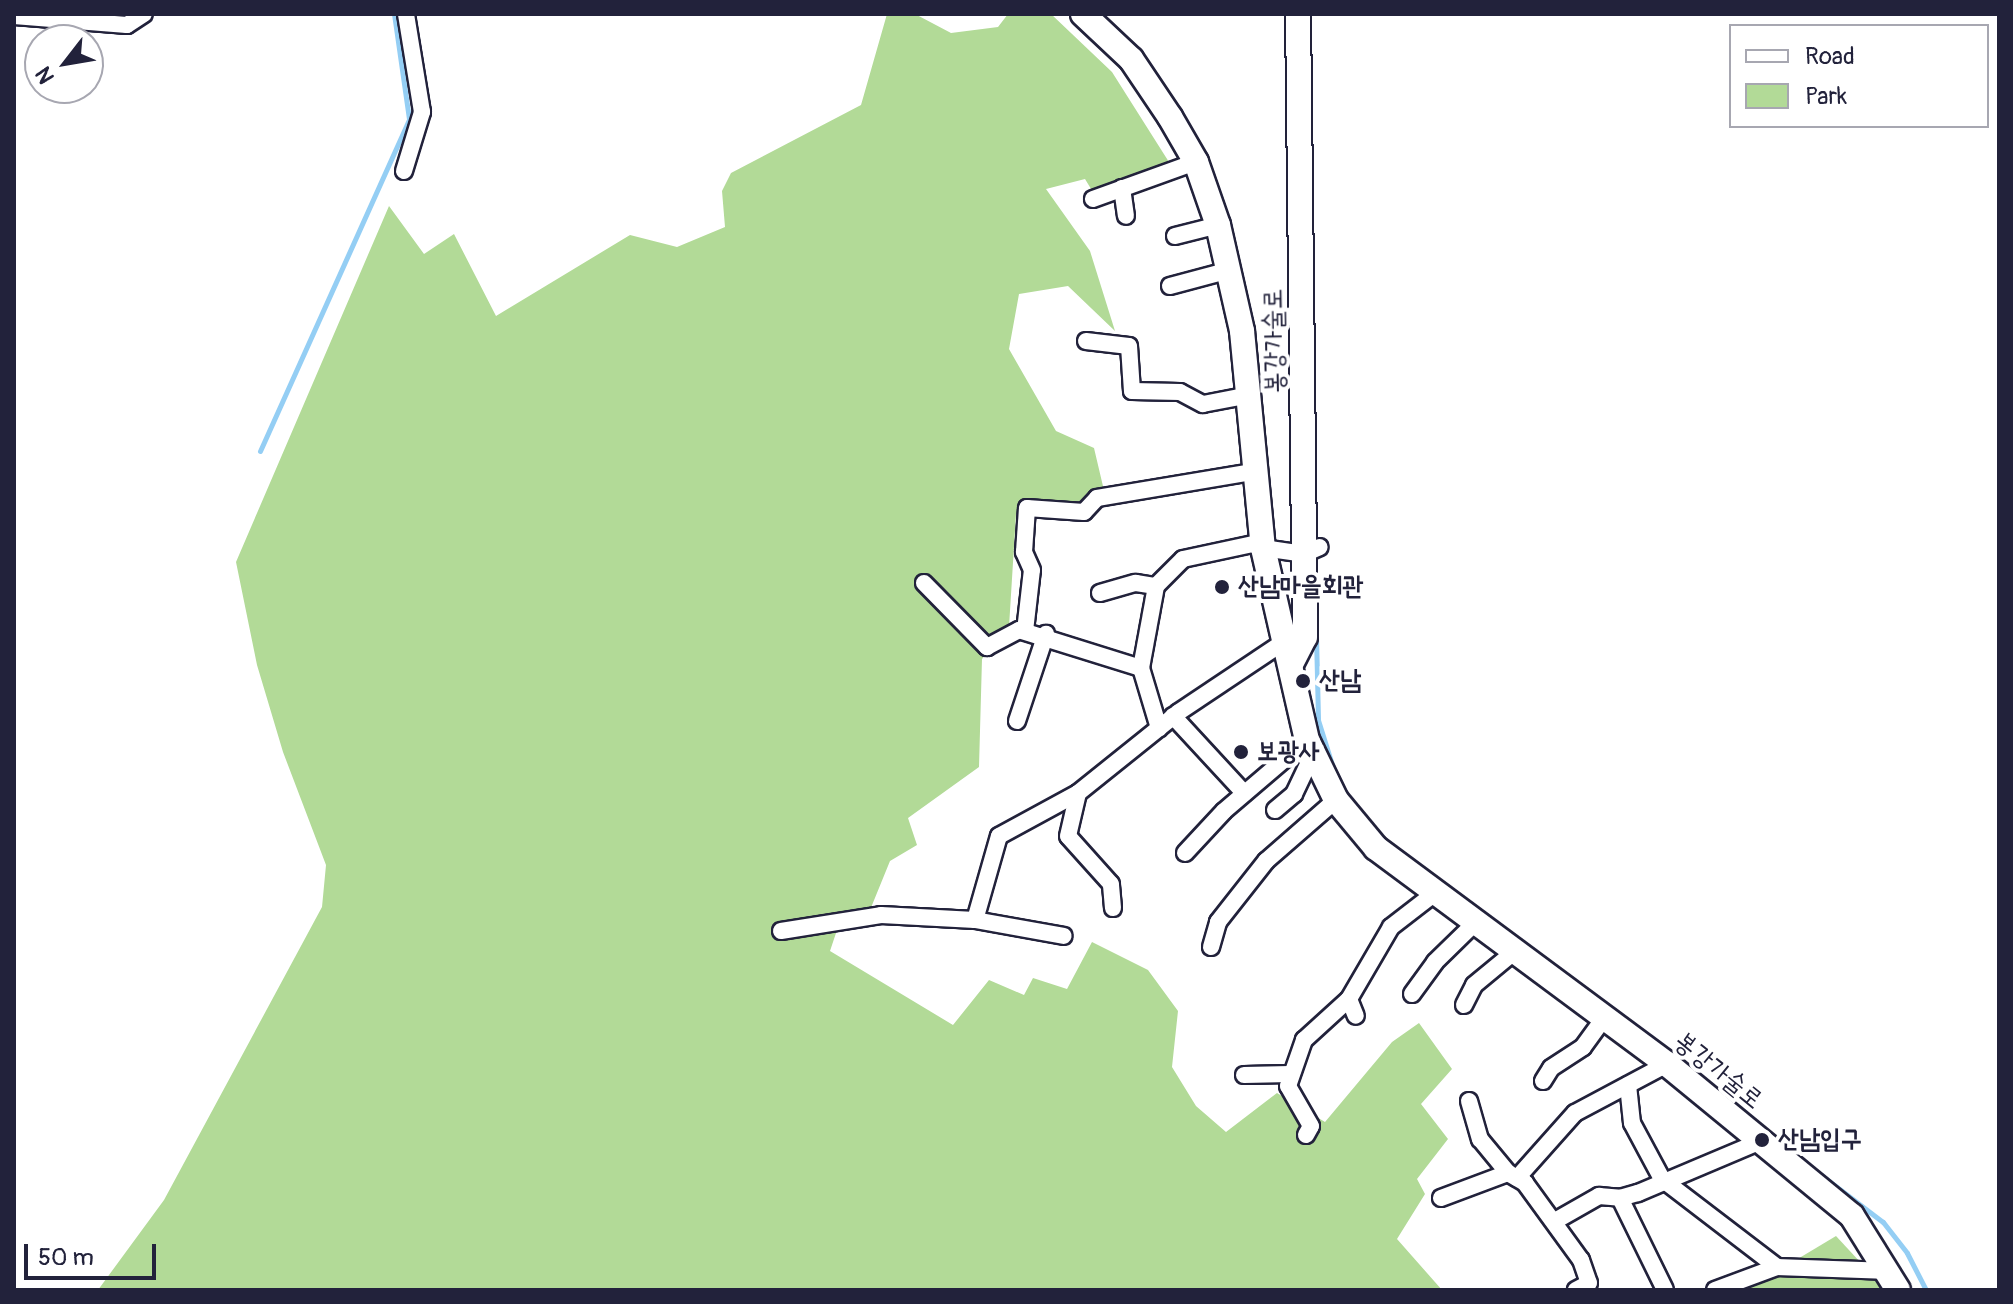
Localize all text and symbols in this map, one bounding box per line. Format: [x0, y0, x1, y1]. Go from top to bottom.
north arrow [24, 24, 104, 104]
legend [1729, 24, 1989, 128]
text: Road [1805, 42, 1855, 71]
text: N [29, 62, 61, 89]
text: Park [1805, 82, 1847, 111]
street label: 봉강가술로 [1258, 288, 1292, 394]
place label: 산남마을회관 [1238, 571, 1364, 603]
marker: 산남마을회관 [1213, 578, 1231, 596]
place label: 산남 [1319, 665, 1361, 697]
marker: 산남 [1294, 672, 1312, 690]
place label: 보광사 [1257, 736, 1320, 768]
marker: 보광사 [1232, 743, 1250, 761]
street label: 봉강가술로 [1668, 1026, 1768, 1116]
place label: 산남입구 [1778, 1124, 1862, 1156]
marker: 산남입구 [1753, 1131, 1771, 1149]
scale bar [28, 1228, 160, 1278]
text: 50 m [38, 1243, 94, 1272]

